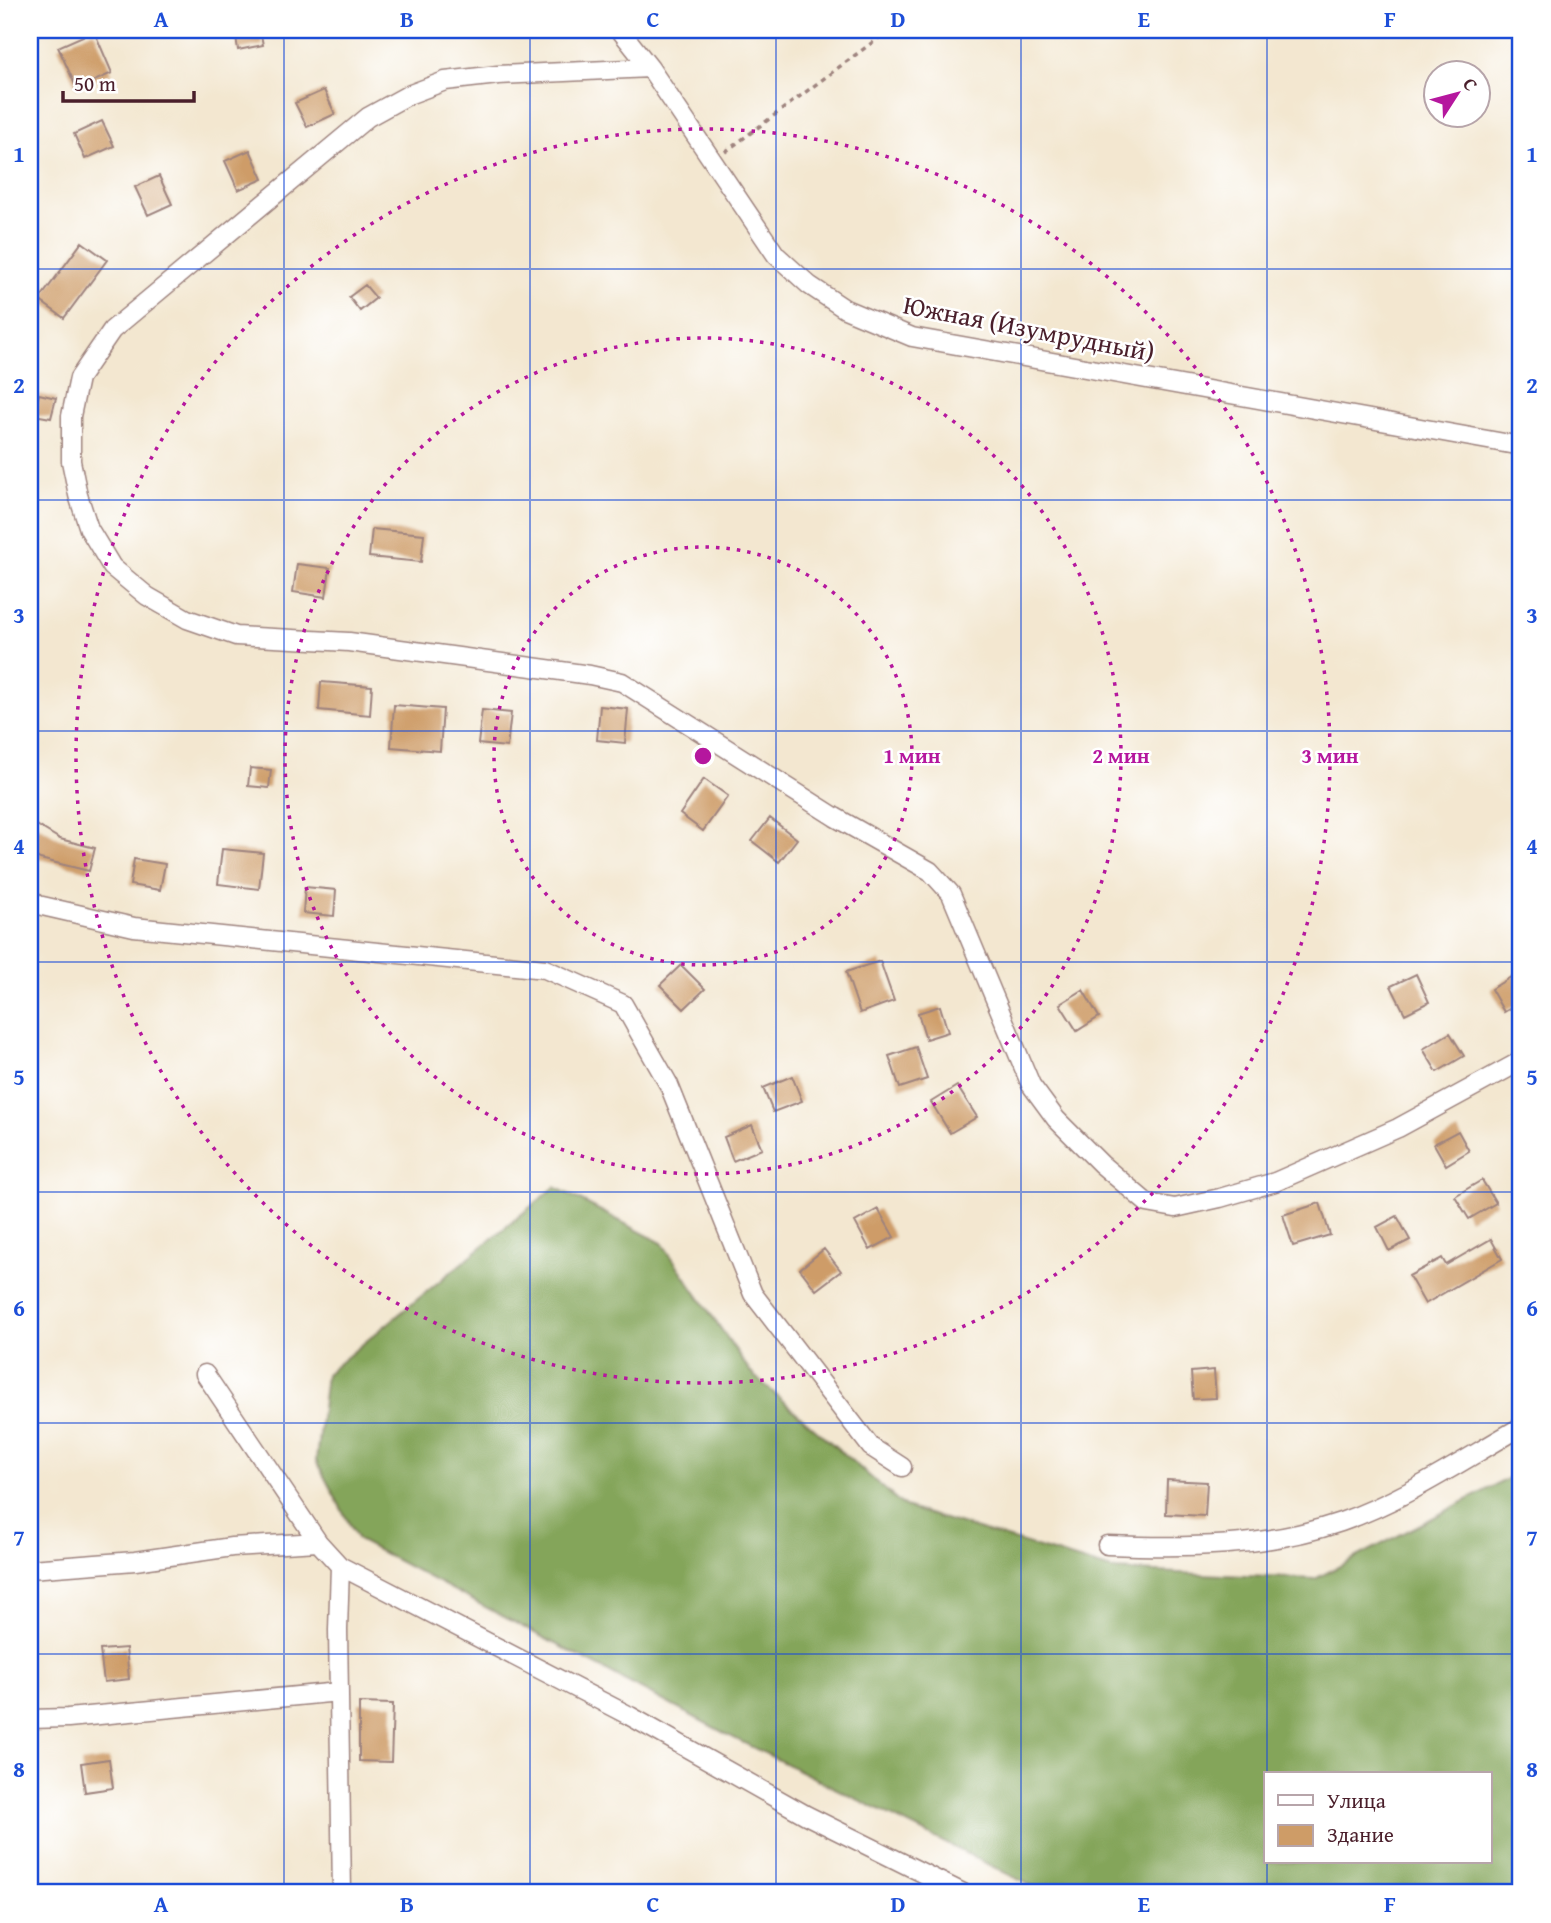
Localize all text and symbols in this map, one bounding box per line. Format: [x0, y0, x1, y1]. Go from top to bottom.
text: A [154, 2, 169, 35]
text: B [400, 2, 414, 35]
text: C [646, 2, 660, 35]
text: D [891, 2, 906, 35]
text: E [1138, 2, 1150, 35]
text: F [1384, 2, 1396, 35]
scale bar [63, 60, 194, 104]
north arrow [1422, 60, 1492, 130]
text: 50 m [74, 68, 116, 99]
text: С [1456, 71, 1485, 97]
text: 1 [13, 137, 25, 170]
text: 1 [1526, 137, 1538, 170]
street label: Южная (Изумрудный) [900, 285, 1158, 371]
text: 2 [13, 368, 25, 401]
text: 2 [1526, 368, 1538, 401]
text: 3 [13, 598, 25, 631]
text: 3 [1526, 598, 1538, 631]
text: 1 мин [883, 740, 941, 771]
text: 2 мин [1092, 740, 1150, 771]
text: 3 мин [1301, 740, 1359, 771]
centre of rings [691, 744, 715, 768]
text: 4 [13, 829, 25, 862]
text: 4 [1526, 829, 1538, 862]
text: 5 [13, 1060, 25, 1093]
text: 5 [1526, 1060, 1538, 1093]
text: 6 [13, 1291, 25, 1324]
text: 6 [1526, 1291, 1538, 1324]
text: 7 [13, 1521, 25, 1554]
text: 7 [1526, 1521, 1538, 1554]
text: 8 [13, 1752, 25, 1785]
text: 8 [1526, 1752, 1538, 1785]
legend [1264, 1772, 1492, 1864]
text: Улица [1327, 1785, 1386, 1816]
text: Здание [1327, 1819, 1394, 1850]
text: A [154, 1887, 169, 1920]
text: B [400, 1887, 414, 1920]
text: C [646, 1887, 660, 1920]
text: D [891, 1887, 906, 1920]
text: E [1138, 1887, 1150, 1920]
text: F [1384, 1887, 1396, 1920]

